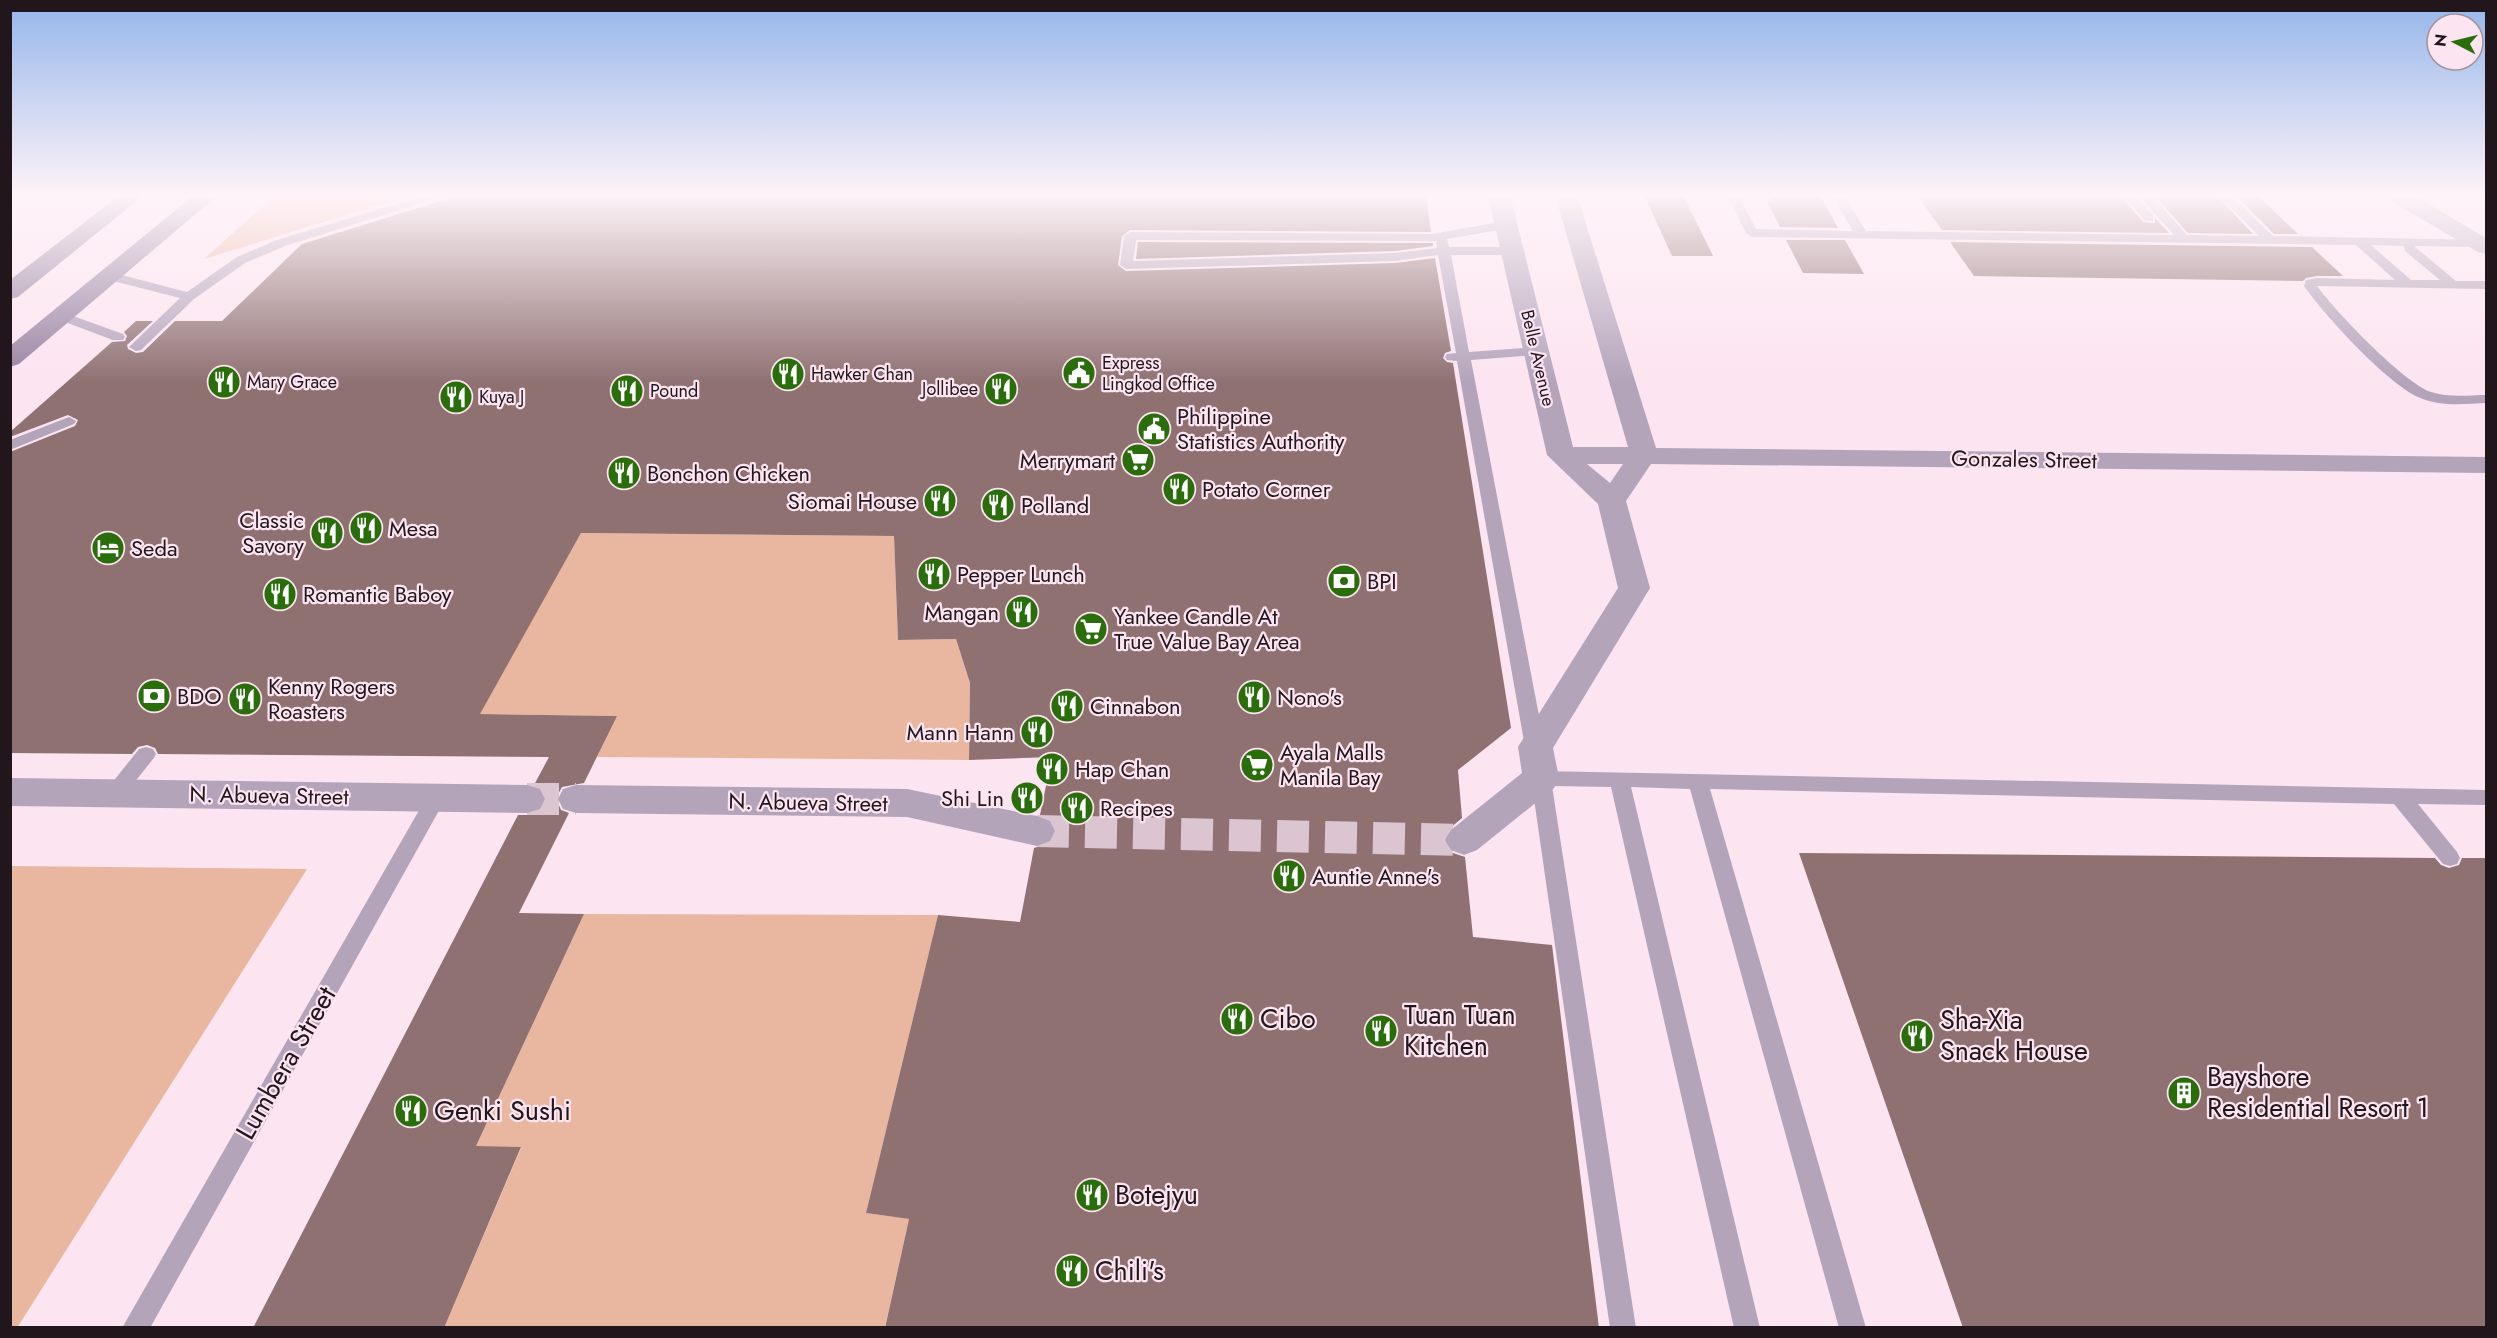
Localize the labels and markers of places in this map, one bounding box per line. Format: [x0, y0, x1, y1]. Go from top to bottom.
place label: Express Lingkod Office [1102, 350, 1215, 397]
public building icon: Express Lingkod Office [1061, 355, 1097, 391]
restaurant icon: Hawker Chan [770, 356, 806, 392]
place label: Hawker Chan [811, 361, 913, 387]
restaurant icon: Mary Grace [206, 364, 242, 400]
place label: Mary Grace [247, 369, 337, 395]
restaurant icon: Jollibee [983, 371, 1019, 407]
restaurant icon: Pound [609, 373, 645, 409]
place label: Jollibee [920, 376, 978, 402]
place label: Pound [650, 378, 698, 404]
restaurant icon: Kuya J [438, 379, 474, 415]
place label: Kuya J [479, 384, 524, 410]
place label: Philippine Statistics Authority [1177, 400, 1345, 457]
public building icon: Philippine Statistics Authority [1136, 411, 1172, 447]
supermarket icon: Merrymart [1120, 442, 1156, 478]
place label: Merrymart [1020, 444, 1116, 476]
restaurant icon: Bonchon Chicken [606, 455, 642, 491]
place label: Bonchon Chicken [647, 457, 810, 489]
restaurant icon: Potato Corner [1161, 471, 1197, 507]
place label: Potato Corner [1202, 473, 1331, 505]
restaurant icon: Siomai House [922, 483, 958, 519]
place label: Siomai House [788, 485, 917, 517]
restaurant icon: Polland [980, 487, 1016, 523]
place label: Polland [1021, 489, 1089, 521]
place label: Classic Savory [239, 504, 304, 561]
restaurant icon: Mesa [348, 510, 384, 546]
place label: Mesa [389, 512, 438, 544]
restaurant icon: Classic Savory [309, 515, 345, 551]
hotel icon: Seda [90, 530, 126, 566]
place label: Seda [131, 532, 178, 564]
restaurant icon: Pepper Lunch [916, 556, 952, 592]
place label: Pepper Lunch [957, 558, 1085, 590]
bank icon: BPI [1326, 563, 1362, 599]
place label: BPI [1367, 565, 1397, 597]
restaurant icon: Romantic Baboy [262, 576, 298, 612]
place label: Romantic Baboy [303, 578, 452, 610]
restaurant icon: Mangan [1004, 594, 1040, 630]
place label: Mangan [924, 596, 999, 628]
place label: Yankee Candle At True Value Bay Area [1114, 600, 1300, 657]
supermarket icon: Yankee Candle At True Value Bay Area [1073, 611, 1109, 647]
place label: Kenny Rogers Roasters [268, 670, 395, 727]
bank icon: BDO [136, 678, 172, 714]
restaurant icon: Nono's [1236, 679, 1272, 715]
place label: BDO [177, 680, 222, 712]
restaurant icon: Kenny Rogers Roasters [227, 681, 263, 717]
place label: Nono's [1277, 681, 1342, 713]
restaurant icon: Cinnabon [1049, 688, 1085, 724]
place label: Cinnabon [1090, 690, 1181, 722]
restaurant icon: Mann Hann [1019, 714, 1055, 750]
place label: Mann Hann [906, 716, 1014, 748]
place label: Ayala Malls Manila Bay [1280, 736, 1383, 793]
supermarket icon: Ayala Malls Manila Bay [1239, 747, 1275, 783]
restaurant icon: Hap Chan [1034, 751, 1070, 787]
place label: Hap Chan [1075, 753, 1169, 785]
restaurant icon: Shi Lin [1009, 780, 1045, 816]
place label: Shi Lin [941, 782, 1004, 814]
restaurant icon: Recipes [1059, 790, 1095, 826]
place label: Recipes [1100, 792, 1173, 824]
restaurant icon: Auntie Anne's [1271, 858, 1307, 894]
place label: Auntie Anne's [1312, 860, 1439, 892]
place label: Tuan Tuan Kitchen [1404, 995, 1516, 1065]
place label: Cibo [1260, 999, 1316, 1038]
place label: Sha-Xia Snack House [1940, 1000, 2088, 1070]
restaurant icon: Cibo [1219, 1001, 1255, 1037]
restaurant icon: Tuan Tuan Kitchen [1363, 1013, 1399, 1049]
restaurant icon: Sha-Xia Snack House [1899, 1018, 1935, 1054]
place label: Bayshore Residential Resort 1 [2207, 1057, 2429, 1127]
building icon: Bayshore Residential Resort 1 [2166, 1075, 2202, 1111]
place label: Genki Sushi [434, 1091, 571, 1130]
restaurant icon: Genki Sushi [393, 1093, 429, 1129]
place label: Botejyu [1115, 1175, 1198, 1214]
restaurant icon: Botejyu [1074, 1177, 1110, 1213]
place label: Chili's [1095, 1251, 1164, 1290]
restaurant icon: Chili's [1054, 1253, 1090, 1289]

